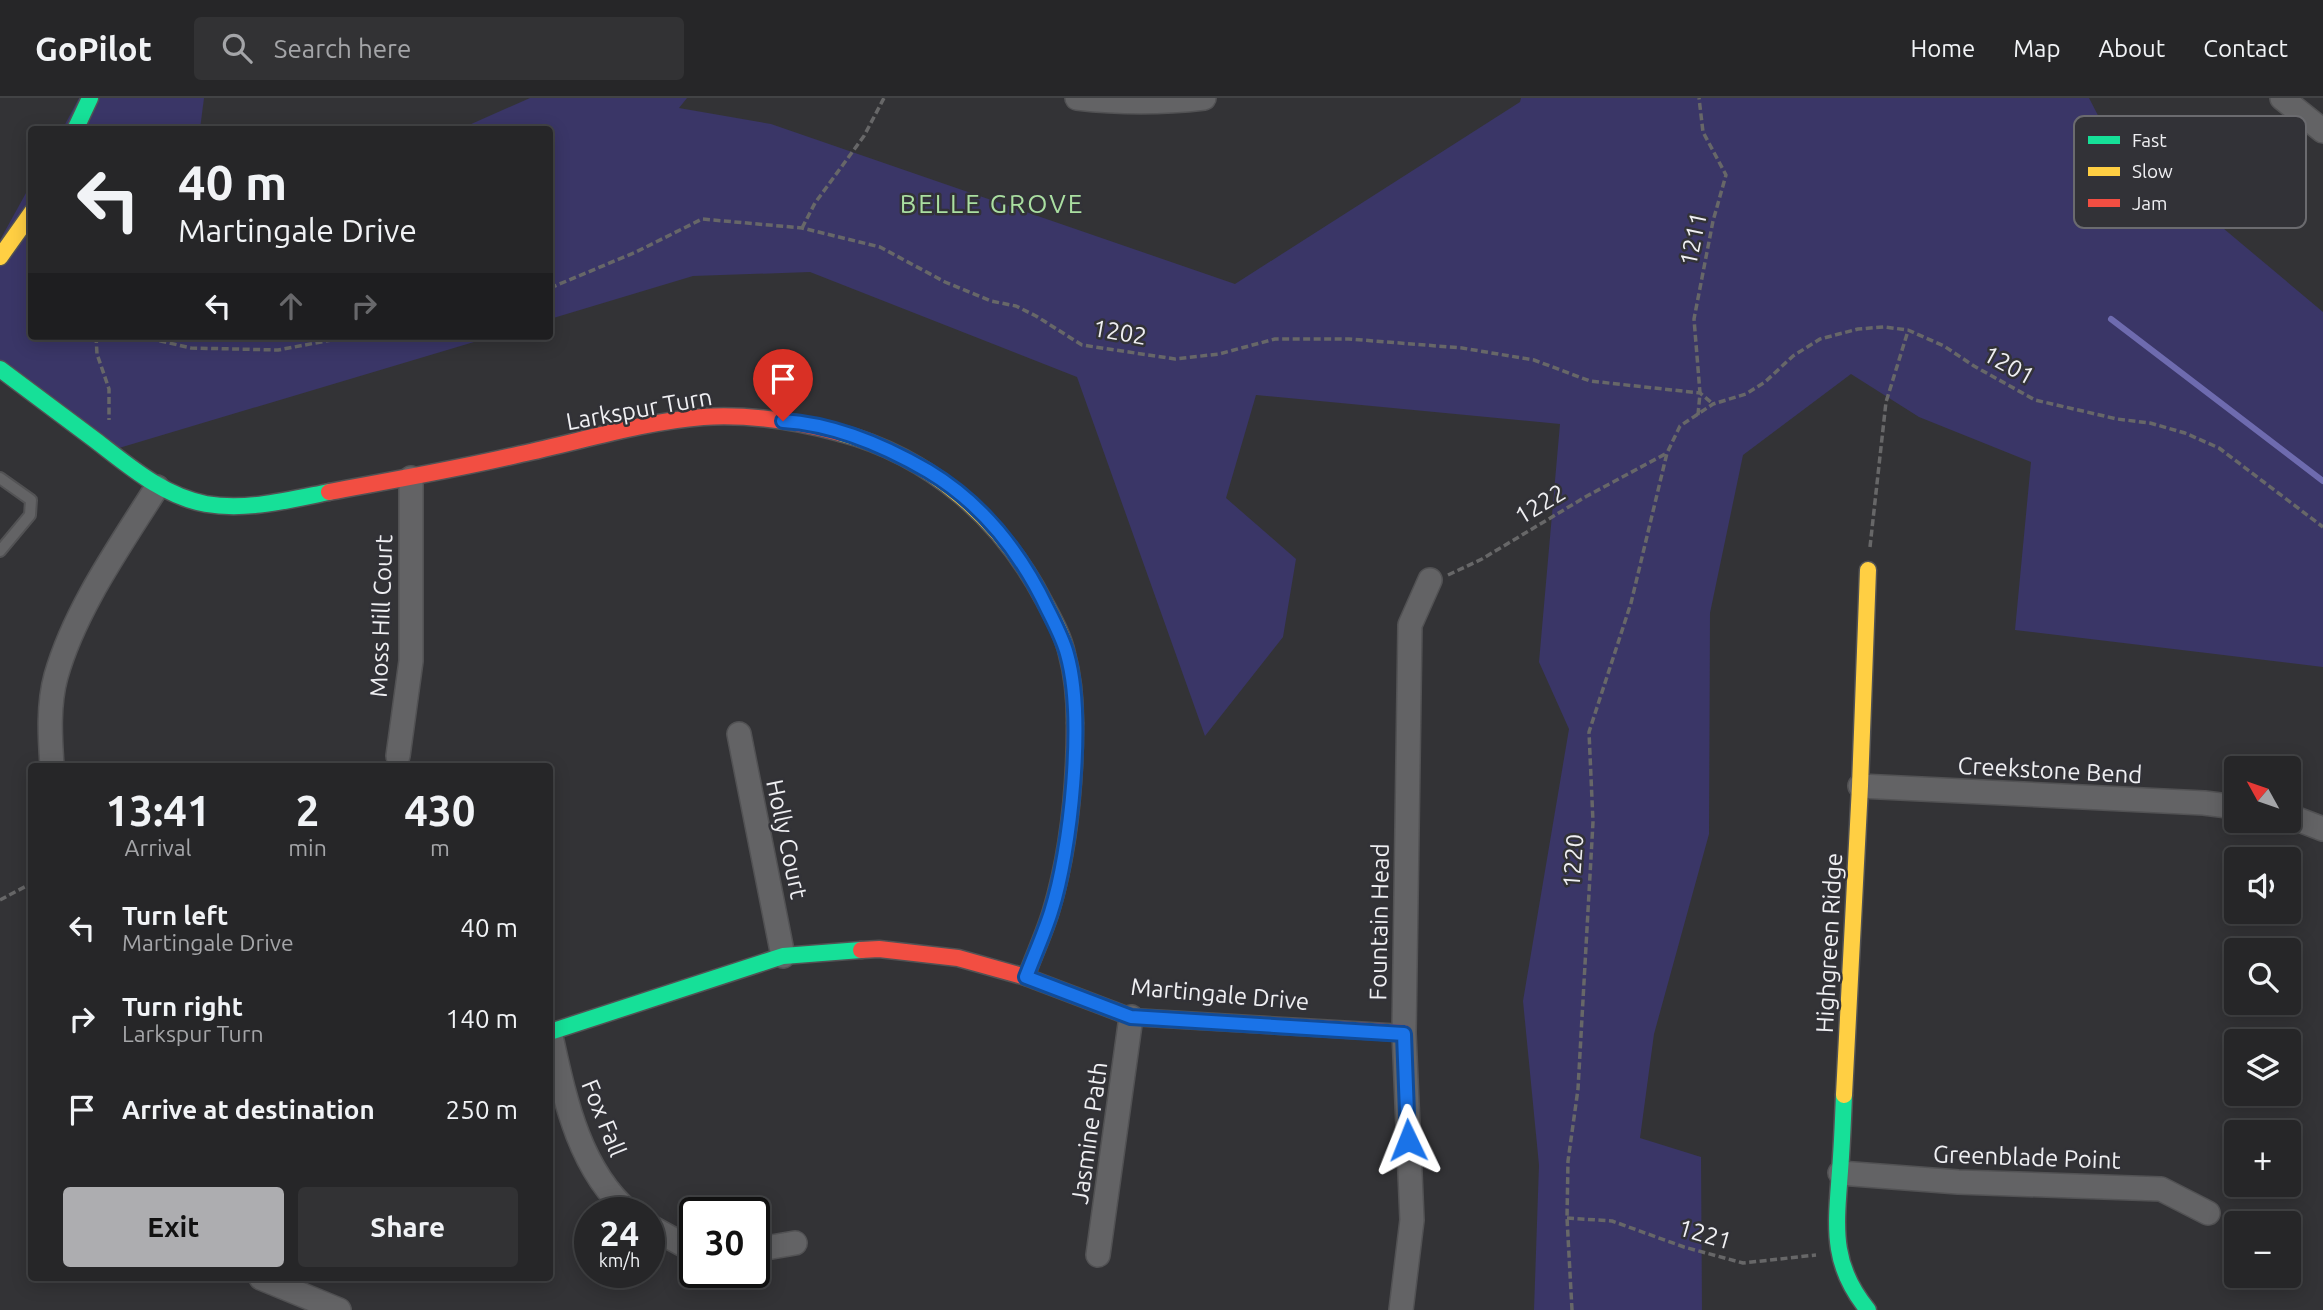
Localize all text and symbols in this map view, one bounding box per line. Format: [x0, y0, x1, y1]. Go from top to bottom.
search box [194, 17, 684, 80]
icon: search [218, 29, 256, 67]
text: GoPilot [35, 30, 152, 67]
text: Search here [274, 34, 411, 63]
text: Home [1910, 35, 1975, 62]
text: Map [2013, 35, 2060, 62]
text: About [2098, 35, 2165, 62]
text: Contact [2203, 35, 2288, 62]
legend [2074, 116, 2306, 228]
text: Fast [2132, 129, 2167, 151]
icon: left [63, 154, 154, 245]
text: 40 m [178, 154, 287, 209]
text: Slow [2132, 160, 2173, 182]
district label: BELLE GROVE [900, 189, 1084, 218]
text: Jam [2132, 192, 2168, 214]
street label: 1211 [1674, 210, 1712, 268]
text: Martingale Drive [178, 212, 417, 248]
icon: left [199, 287, 237, 325]
icon: ahead [272, 287, 310, 325]
icon: right [345, 287, 383, 325]
street label: 1202 [1091, 314, 1149, 350]
street label: 1201 [1979, 340, 2039, 390]
pin [753, 349, 813, 421]
icon: arrive [764, 360, 802, 398]
street label: Larkspur Turn [564, 383, 714, 435]
street label: 1222 [1510, 478, 1570, 530]
street label: Moss Hill Court [365, 534, 397, 698]
street label: Creekstone Bend [1957, 752, 2143, 788]
north arrow [2224, 756, 2301, 833]
map controls [2224, 756, 2301, 1288]
street label: Holly Court [761, 777, 813, 902]
text: 13:41 [106, 787, 211, 834]
text: 2 [296, 787, 319, 834]
text: 430 [404, 787, 475, 834]
street label: 1220 [1558, 833, 1588, 889]
text: Arrival [125, 835, 192, 860]
text: min [288, 835, 327, 860]
text: m [430, 835, 450, 860]
street label: Fountain Head [1364, 843, 1394, 1001]
button: sound [2224, 847, 2301, 924]
street label: Highgreen Ridge [1811, 852, 1847, 1034]
text: Turn left [122, 901, 228, 930]
icon: left [63, 909, 101, 947]
text: 40 m [460, 913, 518, 942]
text: Martingale Drive [122, 930, 294, 955]
button: search [2224, 938, 2301, 1015]
street label: Martingale Drive [1130, 973, 1310, 1015]
text: Turn right [122, 992, 243, 1021]
icon: right [63, 1000, 101, 1038]
text: 140 m [446, 1004, 518, 1033]
text: Larkspur Turn [122, 1021, 264, 1046]
button: layers [2224, 1029, 2301, 1106]
street label: Jasmine Path [1066, 1060, 1112, 1206]
street label: Fox Fall [576, 1076, 632, 1160]
icon: arrive [63, 1091, 101, 1129]
text: Arrive at destination [122, 1095, 375, 1124]
text: 250 m [446, 1095, 518, 1124]
position arrow [1371, 1103, 1445, 1177]
button: + [2224, 1120, 2301, 1197]
street label: Greenblade Point [1933, 1140, 2122, 1174]
button: Exit [63, 1187, 284, 1267]
button: Share [298, 1187, 518, 1267]
speed limit sign: 30 [679, 1197, 770, 1288]
button: − [2224, 1211, 2301, 1288]
text: 24 [600, 1213, 639, 1253]
street label: 1221 [1675, 1214, 1735, 1254]
text: km/h [599, 1250, 640, 1270]

